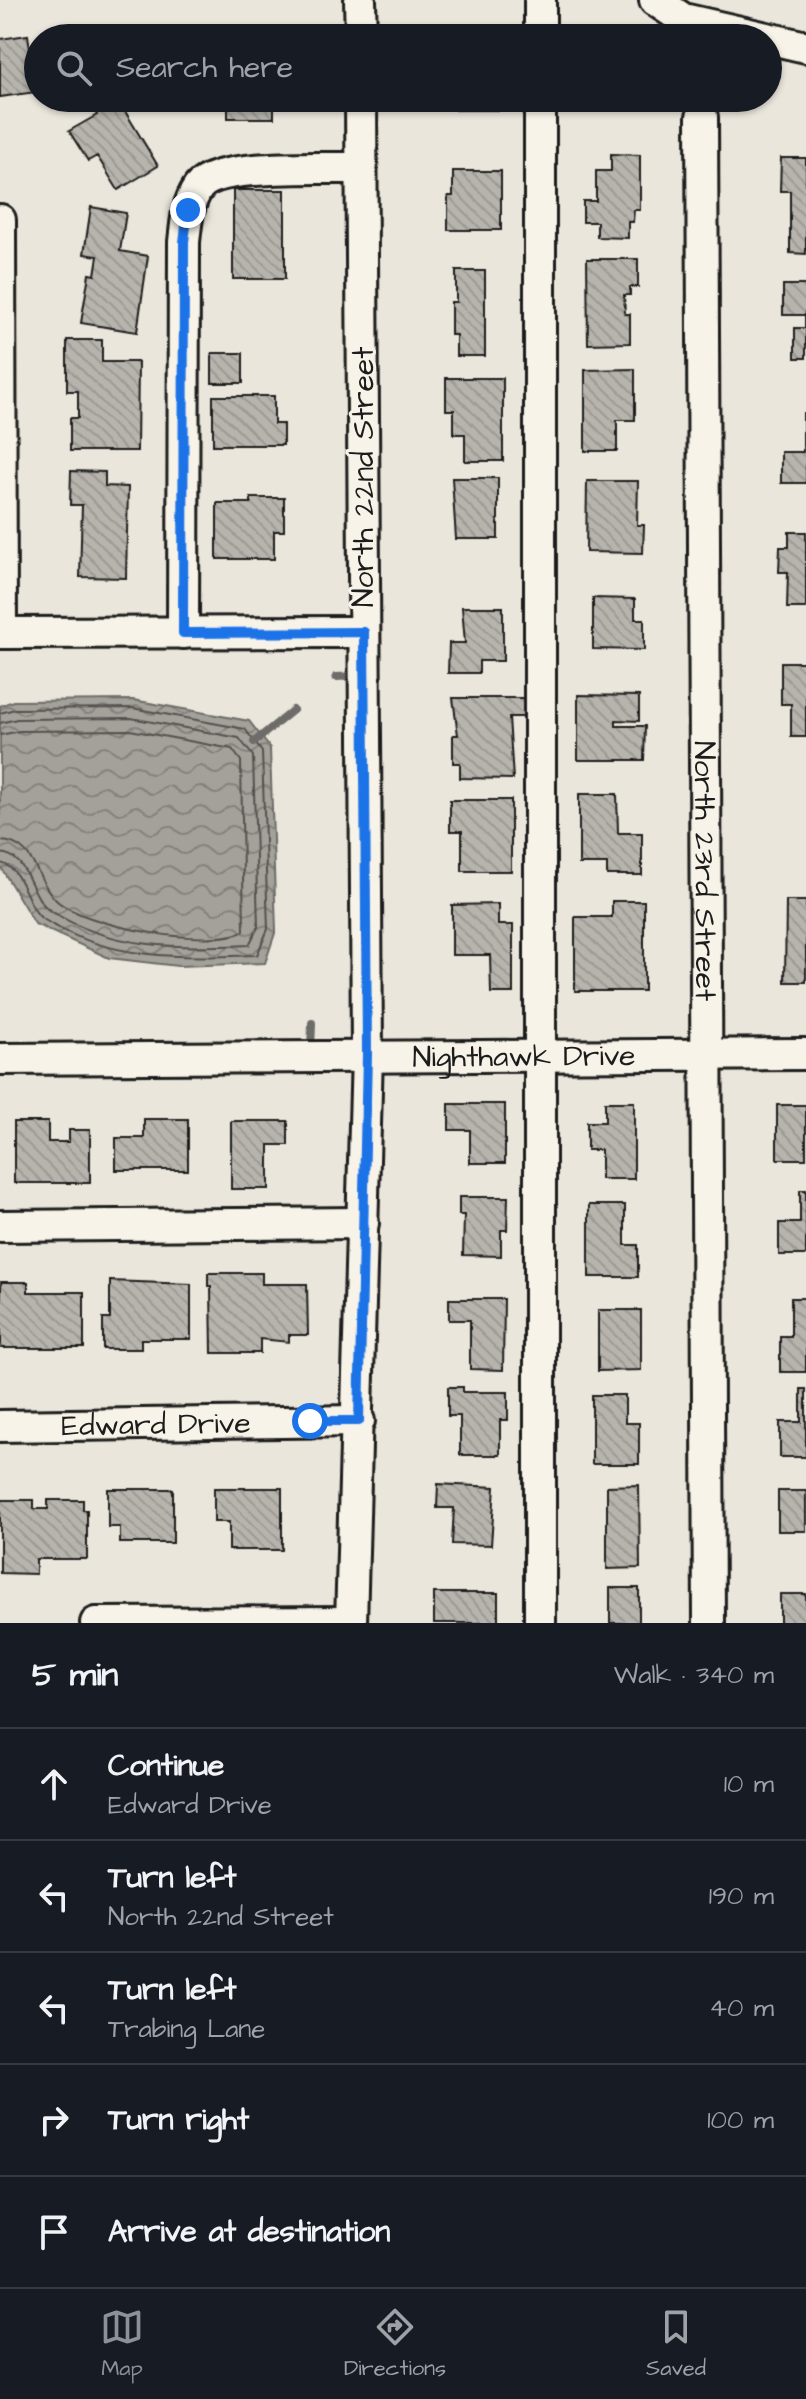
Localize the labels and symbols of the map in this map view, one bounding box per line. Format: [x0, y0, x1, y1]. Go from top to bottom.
route end [170, 192, 206, 228]
street label: North 22nd Street [343, 347, 385, 607]
street label: North 23rd Street [683, 741, 726, 1001]
street label: Nighthawk Drive [412, 1035, 636, 1079]
street label: Edward Drive [61, 1403, 251, 1447]
route start [292, 1403, 328, 1439]

